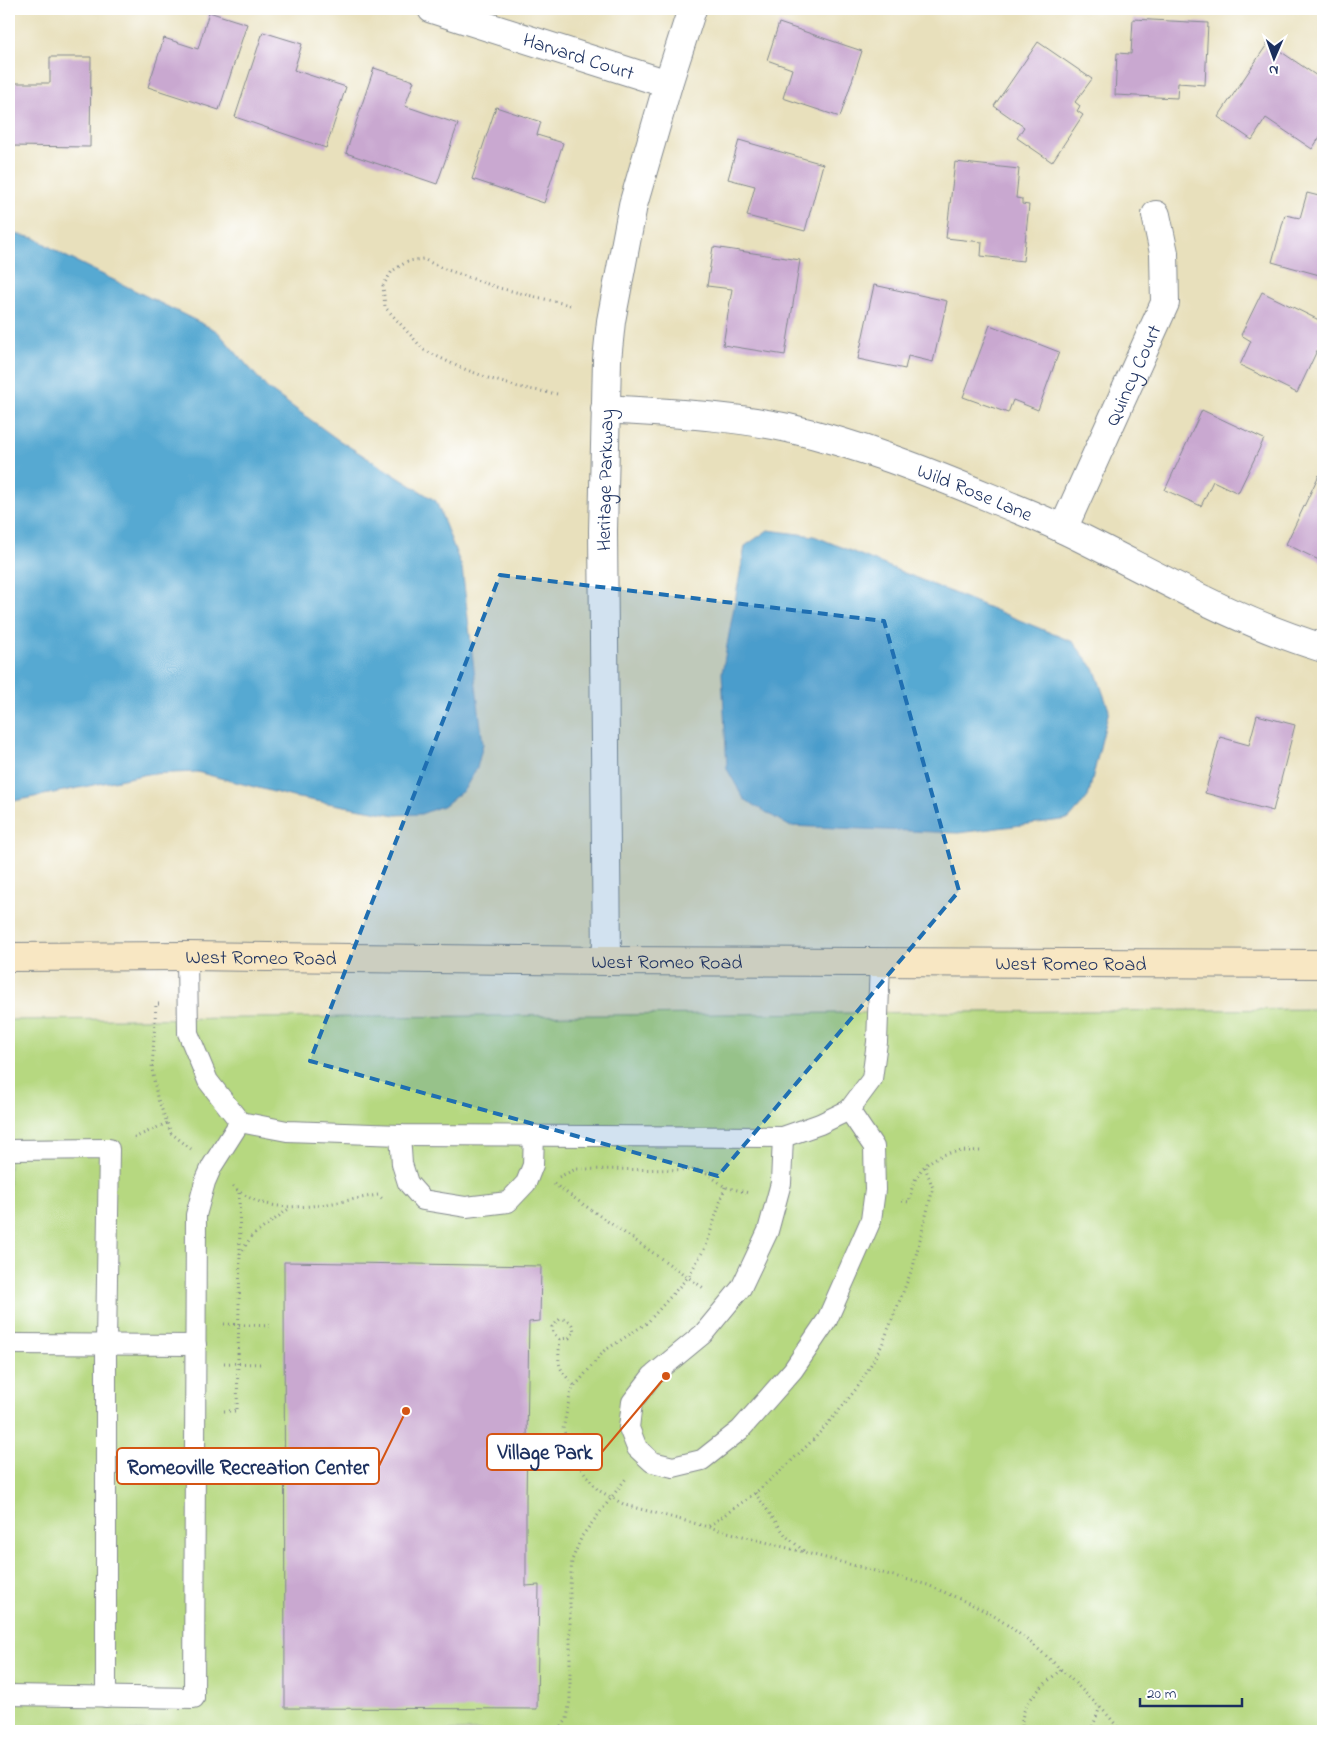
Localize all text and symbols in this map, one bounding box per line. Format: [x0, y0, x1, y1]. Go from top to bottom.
street label: Harvard Court [519, 27, 638, 89]
north arrow [1250, 32, 1300, 82]
text: N [1269, 59, 1279, 80]
street label: Quincy Court [1099, 320, 1170, 431]
street label: Heritage Parkway [591, 409, 623, 551]
street label: Wild Rose Lane [912, 458, 1036, 531]
street label: West Romeo Road [185, 944, 337, 975]
street label: West Romeo Road [591, 949, 743, 979]
street label: West Romeo Road [995, 951, 1147, 980]
callout: Village Park [487, 1434, 602, 1470]
text: Village Park [496, 1439, 593, 1471]
callout: Romeoville Recreation Center [117, 1448, 379, 1484]
text: Romeoville Recreation Center [127, 1454, 369, 1484]
scale bar [1140, 1675, 1242, 1707]
text: 20 m [1147, 1683, 1177, 1705]

